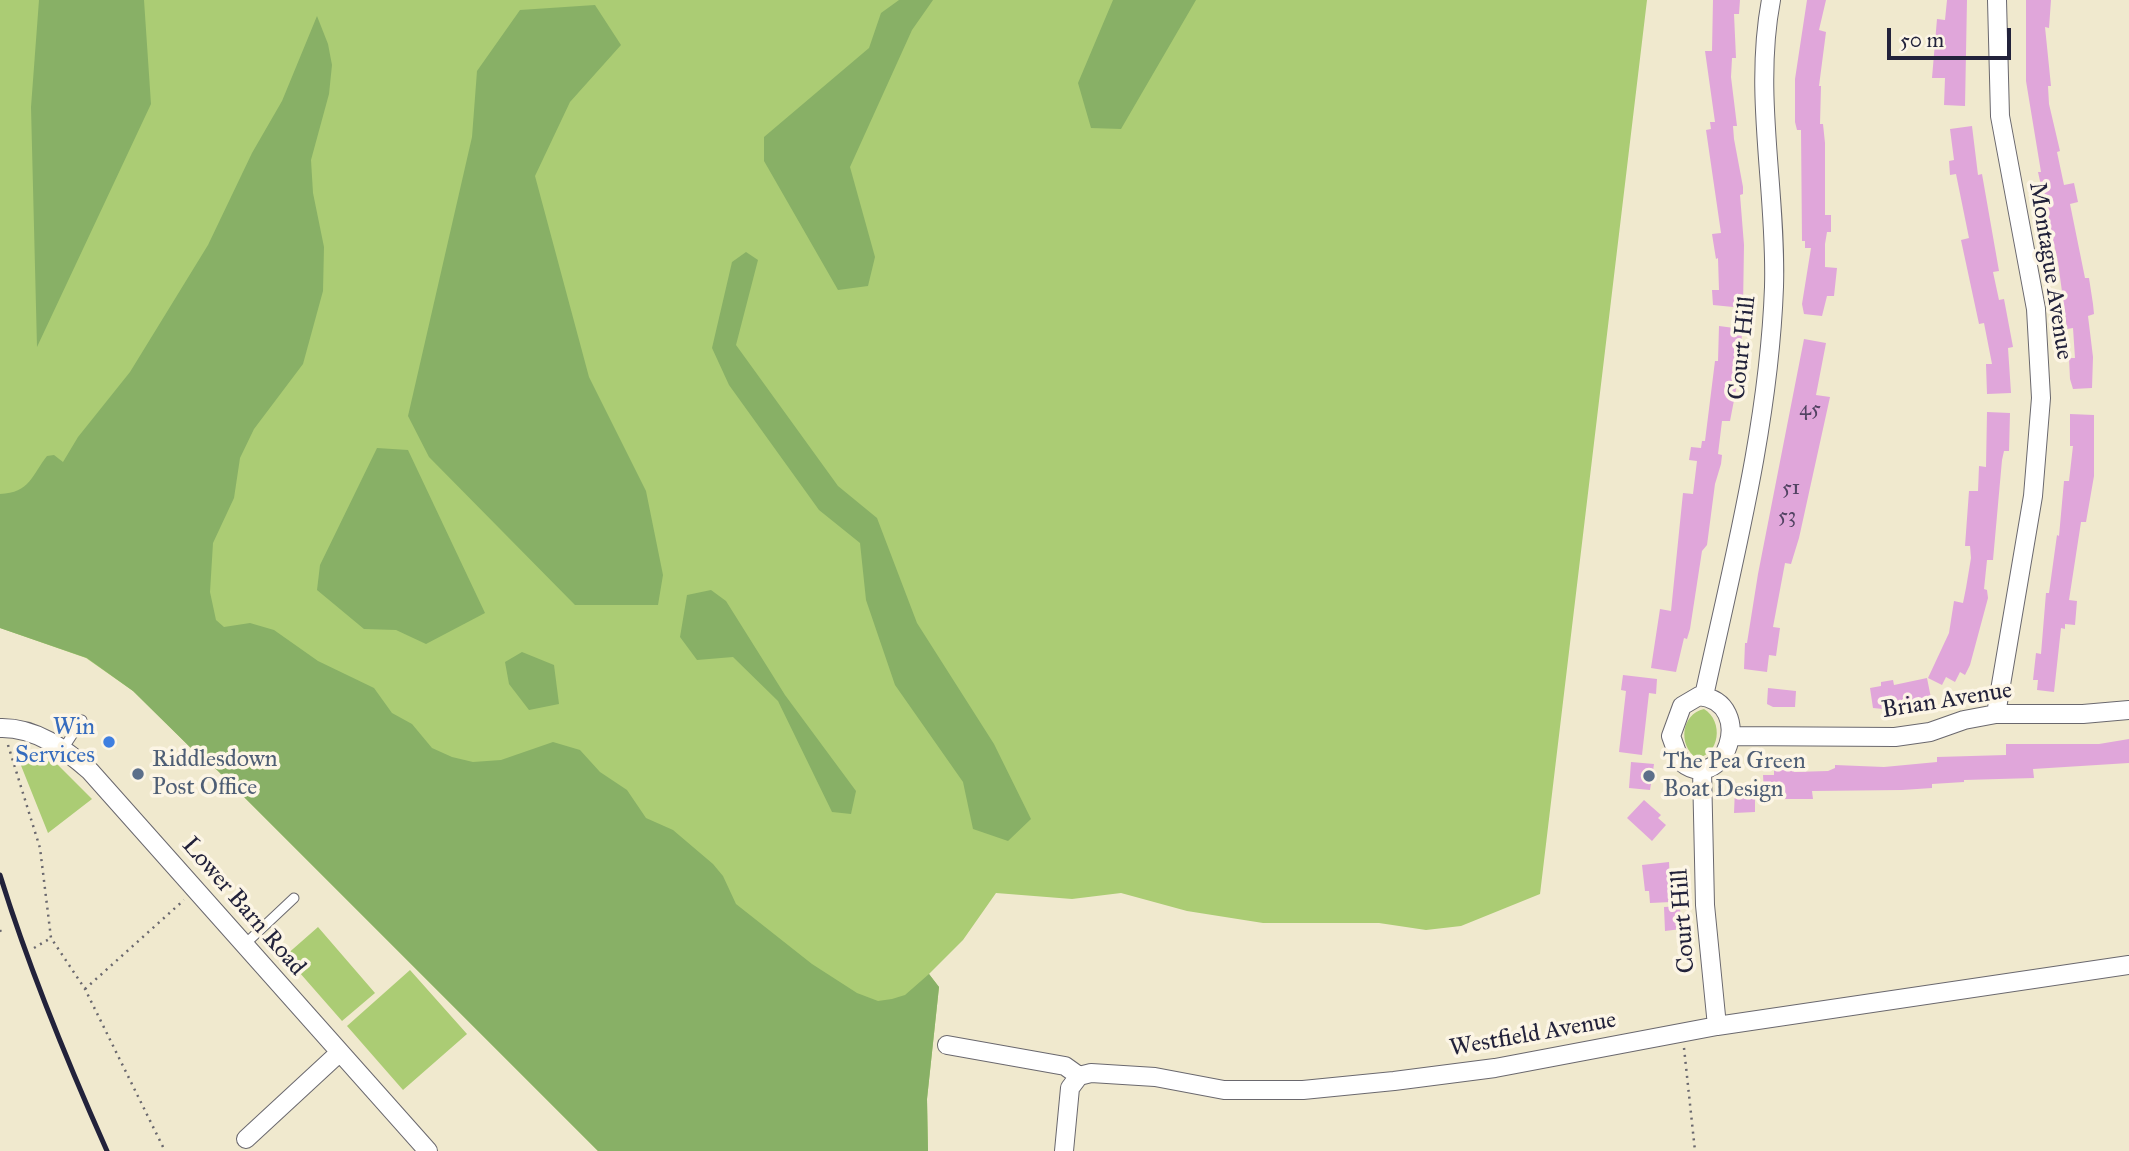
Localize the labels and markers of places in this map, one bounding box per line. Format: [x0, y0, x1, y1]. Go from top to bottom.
place label: Win Services [15, 714, 95, 770]
marker: Win Services [101, 734, 117, 750]
place label: Riddlesdown Post Office [152, 746, 278, 802]
place label: The Pea Green Boat Design [1663, 748, 1806, 804]
marker: Riddlesdown Post Office [130, 766, 146, 782]
marker: The Pea Green Boat Design [1641, 768, 1657, 784]

